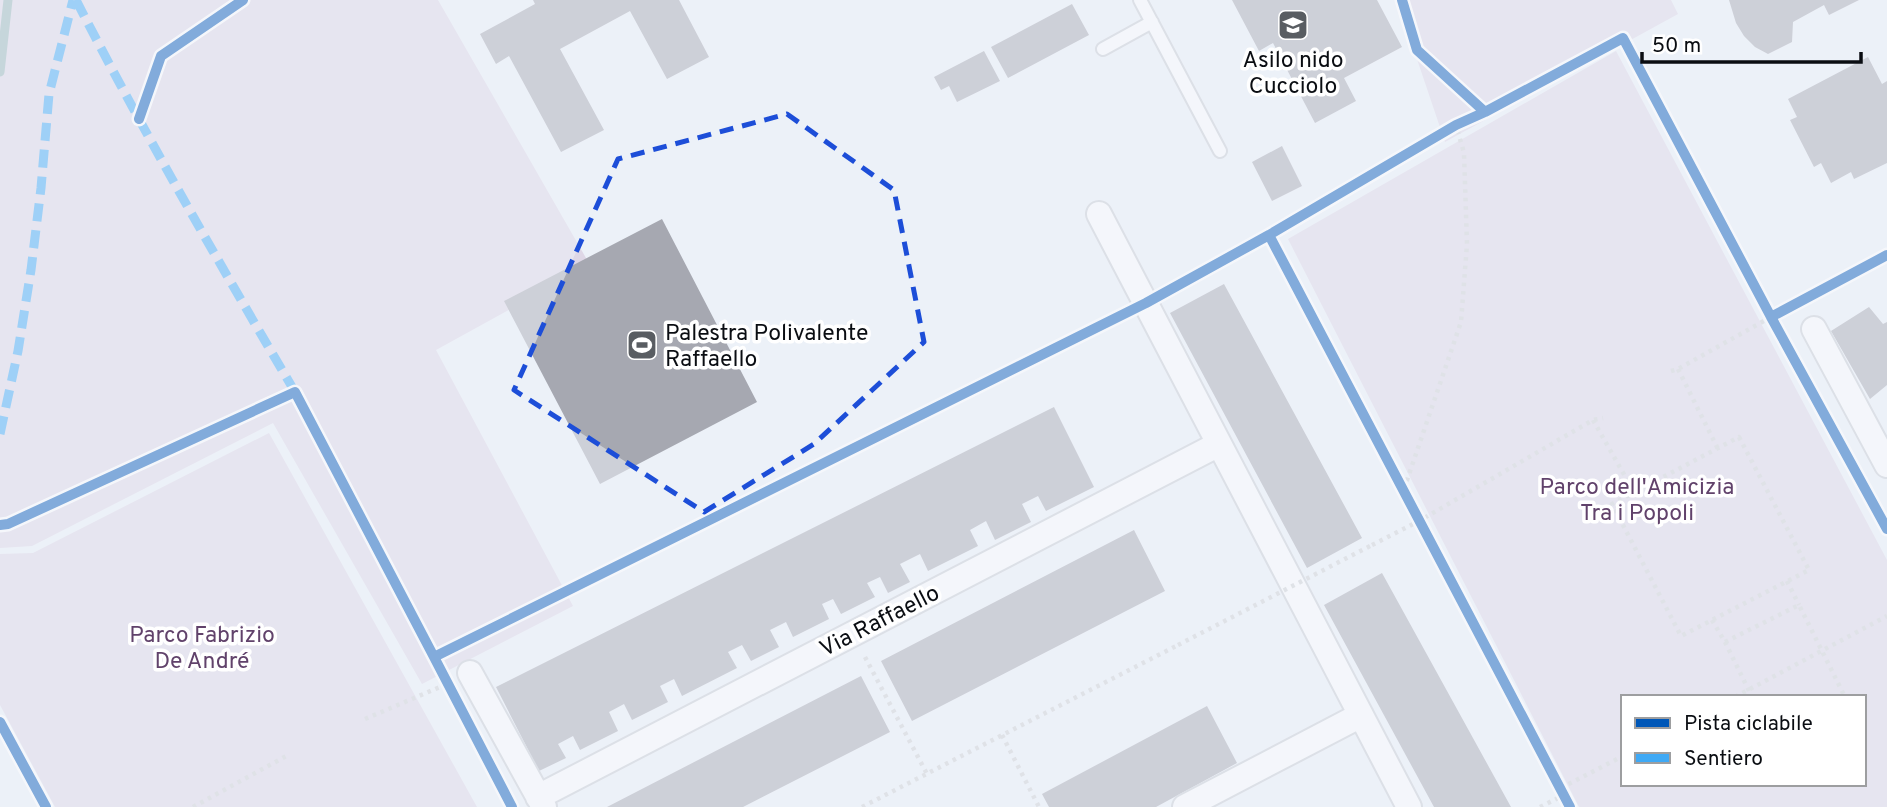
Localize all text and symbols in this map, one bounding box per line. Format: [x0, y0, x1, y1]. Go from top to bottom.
school or university icon: Asilo nido Cucciolo [1276, 8, 1310, 42]
scale bar [1642, 21, 1861, 65]
text: 50 m [1652, 33, 1701, 60]
place label: Asilo nido Cucciolo [1243, 47, 1343, 102]
place label: Palestra Polivalente Raffaello [665, 320, 868, 375]
sports icon: Palestra Polivalente Raffaello [625, 328, 659, 362]
park label: Parco dell'Amicizia Tra i Popoli [1540, 474, 1734, 529]
street label: Via Raffaello [815, 580, 945, 665]
park label: Parco Fabrizio De André [129, 622, 275, 677]
legend [1621, 695, 1866, 786]
text: Pista ciclabile [1684, 711, 1813, 738]
text: Sentiero [1684, 746, 1763, 773]

